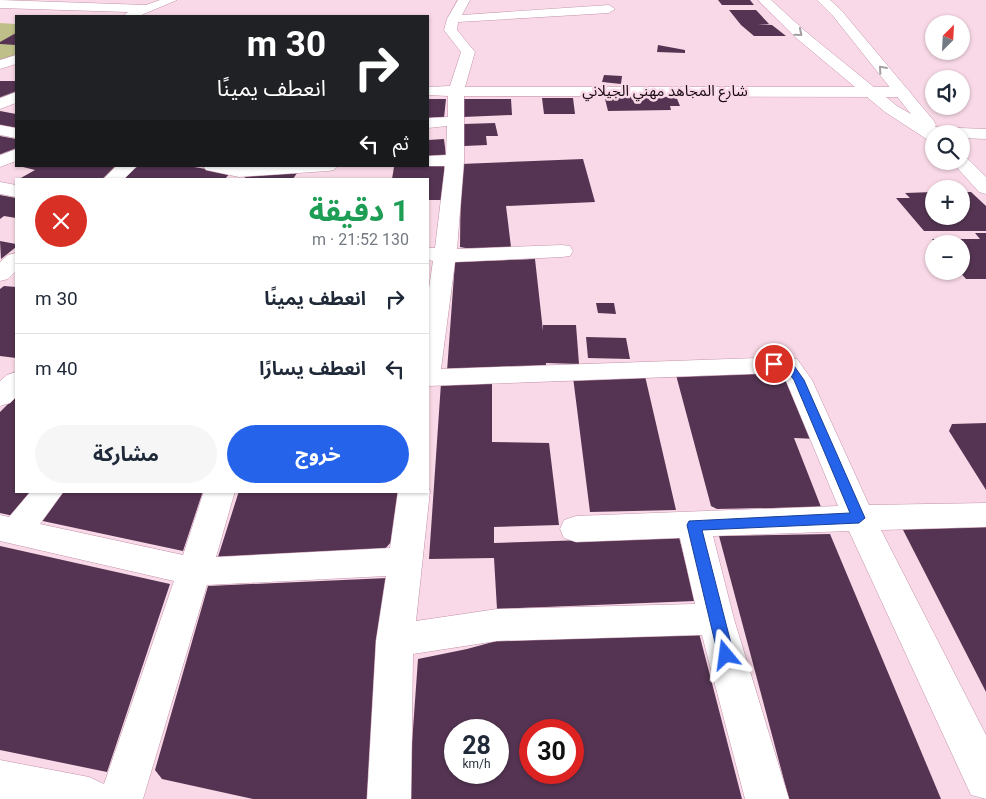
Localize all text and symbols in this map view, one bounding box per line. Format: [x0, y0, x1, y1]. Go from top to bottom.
north arrow [925, 15, 970, 60]
map controls [925, 15, 970, 280]
text: 30 m [247, 24, 326, 65]
one-way arrow [794, 28, 803, 37]
icon: right [344, 35, 409, 100]
one-way arrow [880, 66, 888, 75]
button: sound [925, 70, 970, 115]
text: انعطف يمينًا [217, 76, 326, 101]
street label: شارع المجاهد مهني الجيلاني [582, 82, 748, 103]
button: search [925, 125, 970, 170]
icon: left [355, 130, 383, 158]
text: ثم [393, 132, 409, 155]
button: + [925, 180, 970, 225]
text: 1 دقيقة [309, 193, 409, 228]
button: close [35, 195, 87, 247]
text: 130 m · 21:52 [312, 230, 409, 249]
button: − [925, 235, 970, 280]
icon: right [381, 285, 409, 313]
text: 30 m [35, 287, 78, 310]
text: انعطف يمينًا [264, 287, 366, 310]
pin [753, 343, 795, 385]
icon: arrive [760, 350, 788, 378]
icon: left [381, 355, 409, 383]
text: 40 m [35, 357, 78, 380]
text: انعطف يسارًا [259, 357, 366, 380]
button: مشاركة [35, 425, 217, 483]
button: خروج [227, 425, 409, 483]
position arrow [699, 628, 751, 680]
speed limit sign: 30 [519, 719, 584, 784]
text: 28 [462, 731, 491, 760]
text: km/h [462, 757, 491, 771]

